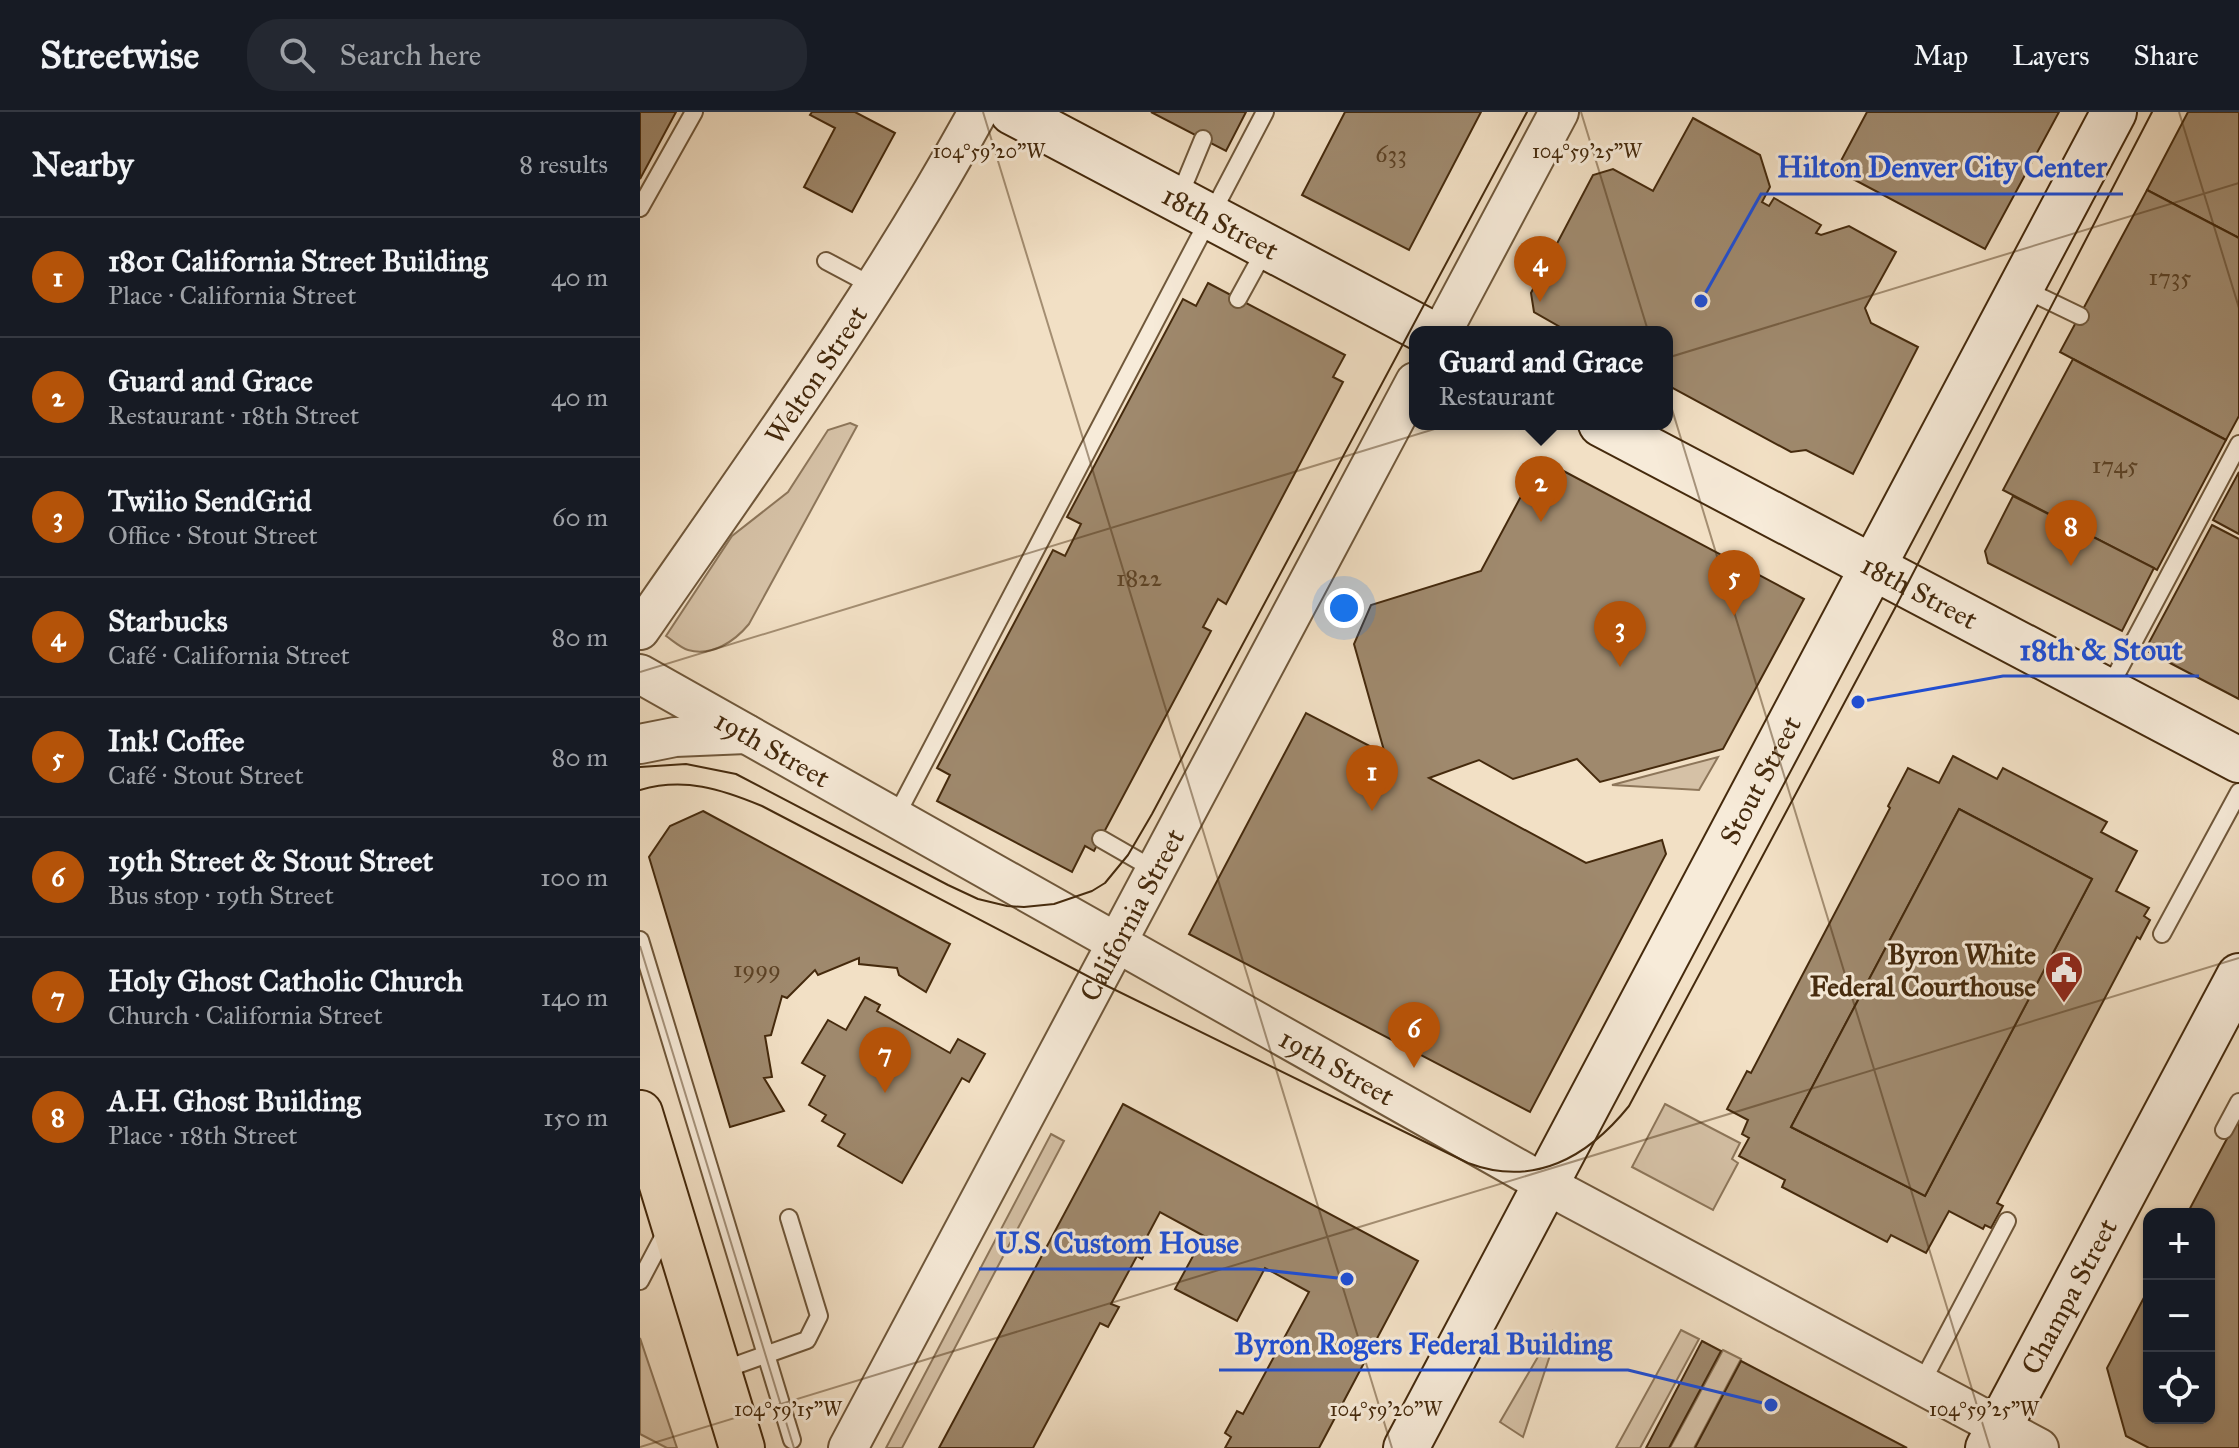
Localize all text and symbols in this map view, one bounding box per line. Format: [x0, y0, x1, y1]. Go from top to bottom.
search box [247, 19, 807, 91]
text: Streetwise [40, 32, 199, 78]
icon: search [275, 33, 319, 77]
text: Search here [339, 37, 481, 73]
text: Map [1913, 38, 1968, 73]
text: Layers [2012, 38, 2090, 73]
text: Share [2134, 38, 2199, 73]
text: 104°59'20"W [933, 139, 1046, 163]
house number: 633 [1375, 139, 1407, 169]
text: 104°59'25"W [1532, 139, 1643, 163]
callout: Hilton Denver City Center [1761, 140, 2123, 194]
text: Nearby [32, 144, 134, 185]
text: 8 results [519, 148, 608, 180]
text: Hilton Denver City Center [1777, 149, 2108, 185]
street label: 18th Street [1156, 178, 1285, 268]
pin: 4 [1514, 236, 1566, 302]
text: 1801 California Street Building [108, 243, 487, 279]
text: 1 [53, 261, 63, 293]
text: 40 m [551, 261, 608, 293]
house number: 1735 [2148, 262, 2192, 292]
text: Place · California Street [108, 279, 356, 311]
street label: Welton Street [757, 299, 875, 451]
popup [1409, 326, 1673, 430]
text: Guard and Grace [1439, 344, 1643, 380]
text: Guard and Grace [108, 363, 313, 399]
text: Restaurant [1439, 380, 1555, 412]
text: 2 [52, 381, 64, 413]
text: 40 m [551, 381, 608, 413]
text: Restaurant · 18th Street [108, 399, 359, 431]
house number: 1745 [2092, 450, 2138, 480]
pin: 2 [1515, 456, 1567, 522]
text: Twilio SendGrid [108, 483, 311, 519]
pin: 8 [2045, 500, 2097, 566]
text: 3 [53, 501, 63, 533]
text: 60 m [552, 501, 608, 533]
text: Office · Stout Street [108, 519, 318, 551]
street label: 18th Street [1855, 547, 1984, 637]
pin: 5 [1708, 550, 1760, 616]
house number: 1822 [1116, 563, 1162, 593]
your location [1324, 588, 1364, 628]
pin: 3 [1594, 601, 1646, 667]
text: Starbucks [108, 603, 228, 639]
text: 4 [51, 621, 65, 653]
text: 80 m [552, 621, 608, 653]
callout: 18th & Stout [2003, 622, 2199, 676]
text: 18th & Stout [2019, 632, 2183, 668]
text: Café · California Street [108, 639, 350, 671]
street label: 19th Street [708, 703, 836, 796]
street label: Stout Street [1712, 710, 1809, 851]
text: Ink! Coffee [108, 723, 245, 759]
text: 5 [52, 741, 64, 773]
text: 80 m [552, 741, 608, 773]
pin: 1 [1346, 745, 1398, 811]
text: Café · Stout Street [108, 759, 304, 791]
street label: California Street [1072, 823, 1192, 1007]
text: 19th Street & Stout Street [108, 843, 433, 879]
text: 6 [51, 861, 65, 893]
text: 100 m [540, 861, 608, 893]
text: Bus stop · 19th Street [108, 879, 334, 911]
place label: Byron White Federal Courthouse [1810, 937, 2036, 1004]
public building icon: Byron White Federal Courthouse [2043, 949, 2085, 1004]
house number: 1999 [733, 954, 781, 984]
text: Holy Ghost Catholic Church [108, 963, 463, 999]
text: 7 [51, 981, 65, 1013]
text: 140 m [541, 981, 608, 1013]
text: Church · California Street [108, 999, 383, 1031]
pin: 6 [1388, 1002, 1440, 1068]
street label: 19th Street [1273, 1021, 1401, 1114]
pin: 7 [859, 1027, 911, 1093]
text: A.H. Ghost Building [108, 1083, 361, 1119]
text: 8 [51, 1101, 65, 1133]
text: 150 m [543, 1101, 608, 1133]
text: Place · 18th Street [108, 1119, 298, 1151]
map controls [2143, 1208, 2215, 1424]
button: + [2143, 1208, 2215, 1280]
street label: Champa Street [2013, 1212, 2125, 1380]
callout: U.S. Custom House [979, 1215, 1255, 1269]
text: U.S. Custom House [995, 1225, 1239, 1261]
button: − [2143, 1280, 2215, 1352]
callout: Byron Rogers Federal Building [1219, 1316, 1628, 1370]
text: Byron Rogers Federal Building [1234, 1326, 1613, 1362]
button: locate [2143, 1352, 2215, 1424]
text: 104°59'15"W [734, 1397, 843, 1421]
text: 104°59'20"W [1330, 1397, 1443, 1421]
text: 104°59'25"W [1929, 1397, 2040, 1421]

